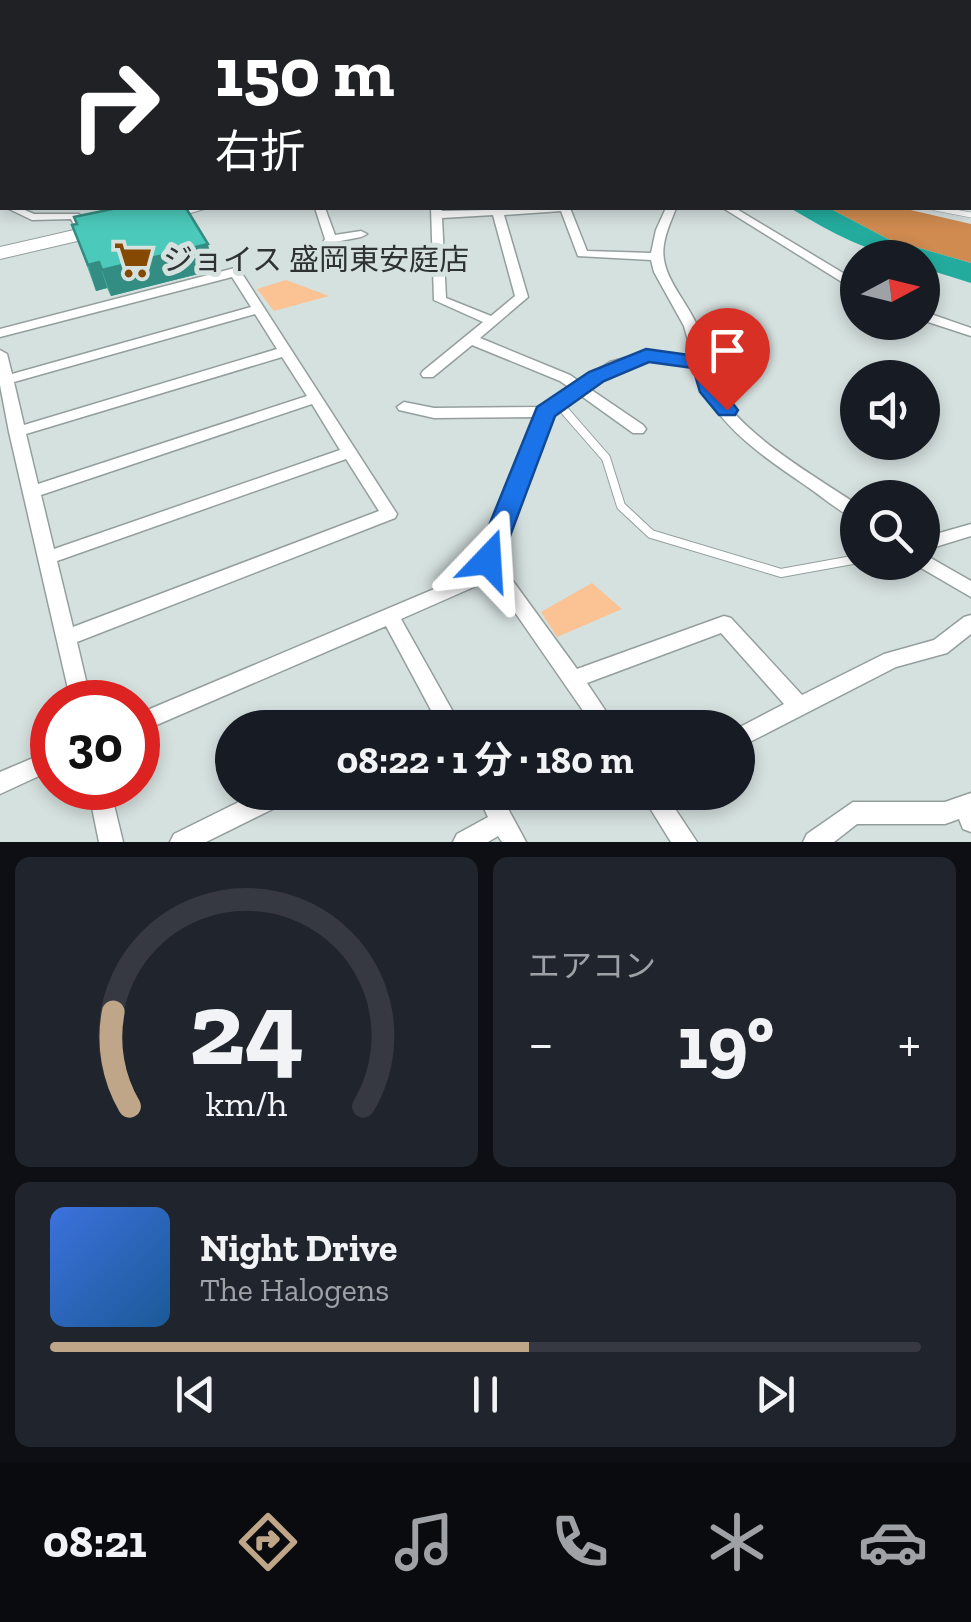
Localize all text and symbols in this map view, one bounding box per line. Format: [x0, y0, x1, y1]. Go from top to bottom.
text: 150 m [215, 30, 395, 114]
icon: right [50, 40, 180, 170]
text: 右折 [215, 125, 305, 179]
supermarket icon: ジョイス 盛岡東安庭店 [112, 239, 154, 281]
north arrow [840, 240, 940, 340]
map controls [840, 240, 940, 580]
place label: ジョイス 盛岡東安庭店 [163, 242, 469, 278]
pin [685, 308, 770, 411]
icon: arrive [700, 323, 755, 378]
button: sound [840, 360, 940, 460]
button: search [840, 480, 940, 580]
position arrow [436, 508, 540, 612]
speed limit sign: 30 [30, 680, 160, 810]
text: 08:22 · 1 分 · 180 m [336, 737, 634, 783]
text: エアコン [528, 947, 656, 985]
text: 24 [189, 966, 304, 1091]
text: 19° [677, 997, 774, 1087]
text: − [528, 1010, 554, 1076]
text: + [898, 1010, 921, 1076]
text: km/h [206, 1082, 287, 1125]
text: Night Drive [200, 1225, 397, 1271]
text: The Halogens [200, 1271, 389, 1309]
icon: previous [168, 1367, 223, 1422]
icon: pause [458, 1367, 513, 1422]
icon: next [748, 1367, 803, 1422]
icon: directions [233, 1507, 303, 1577]
icon: music [389, 1507, 459, 1577]
icon: phone [545, 1507, 615, 1577]
icon: climate [702, 1507, 772, 1577]
icon: car [858, 1507, 928, 1577]
text: 08:21 [43, 1515, 147, 1569]

